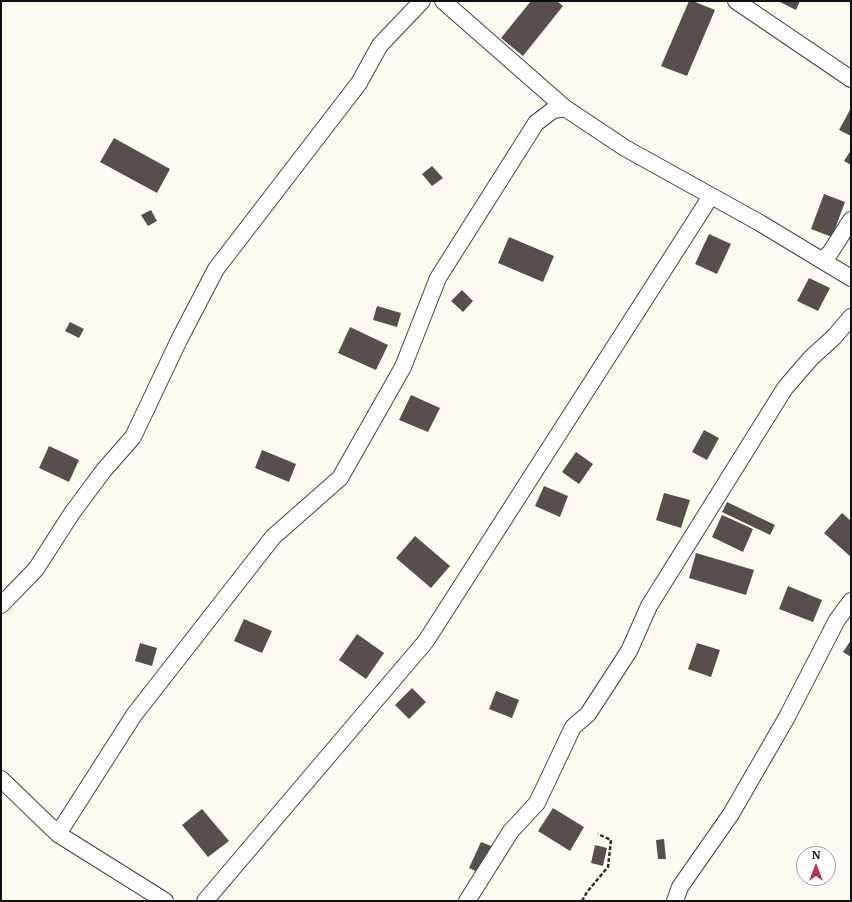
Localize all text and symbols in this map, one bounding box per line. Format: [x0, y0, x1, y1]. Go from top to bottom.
north arrow [796, 846, 836, 886]
text: N [812, 848, 820, 862]

